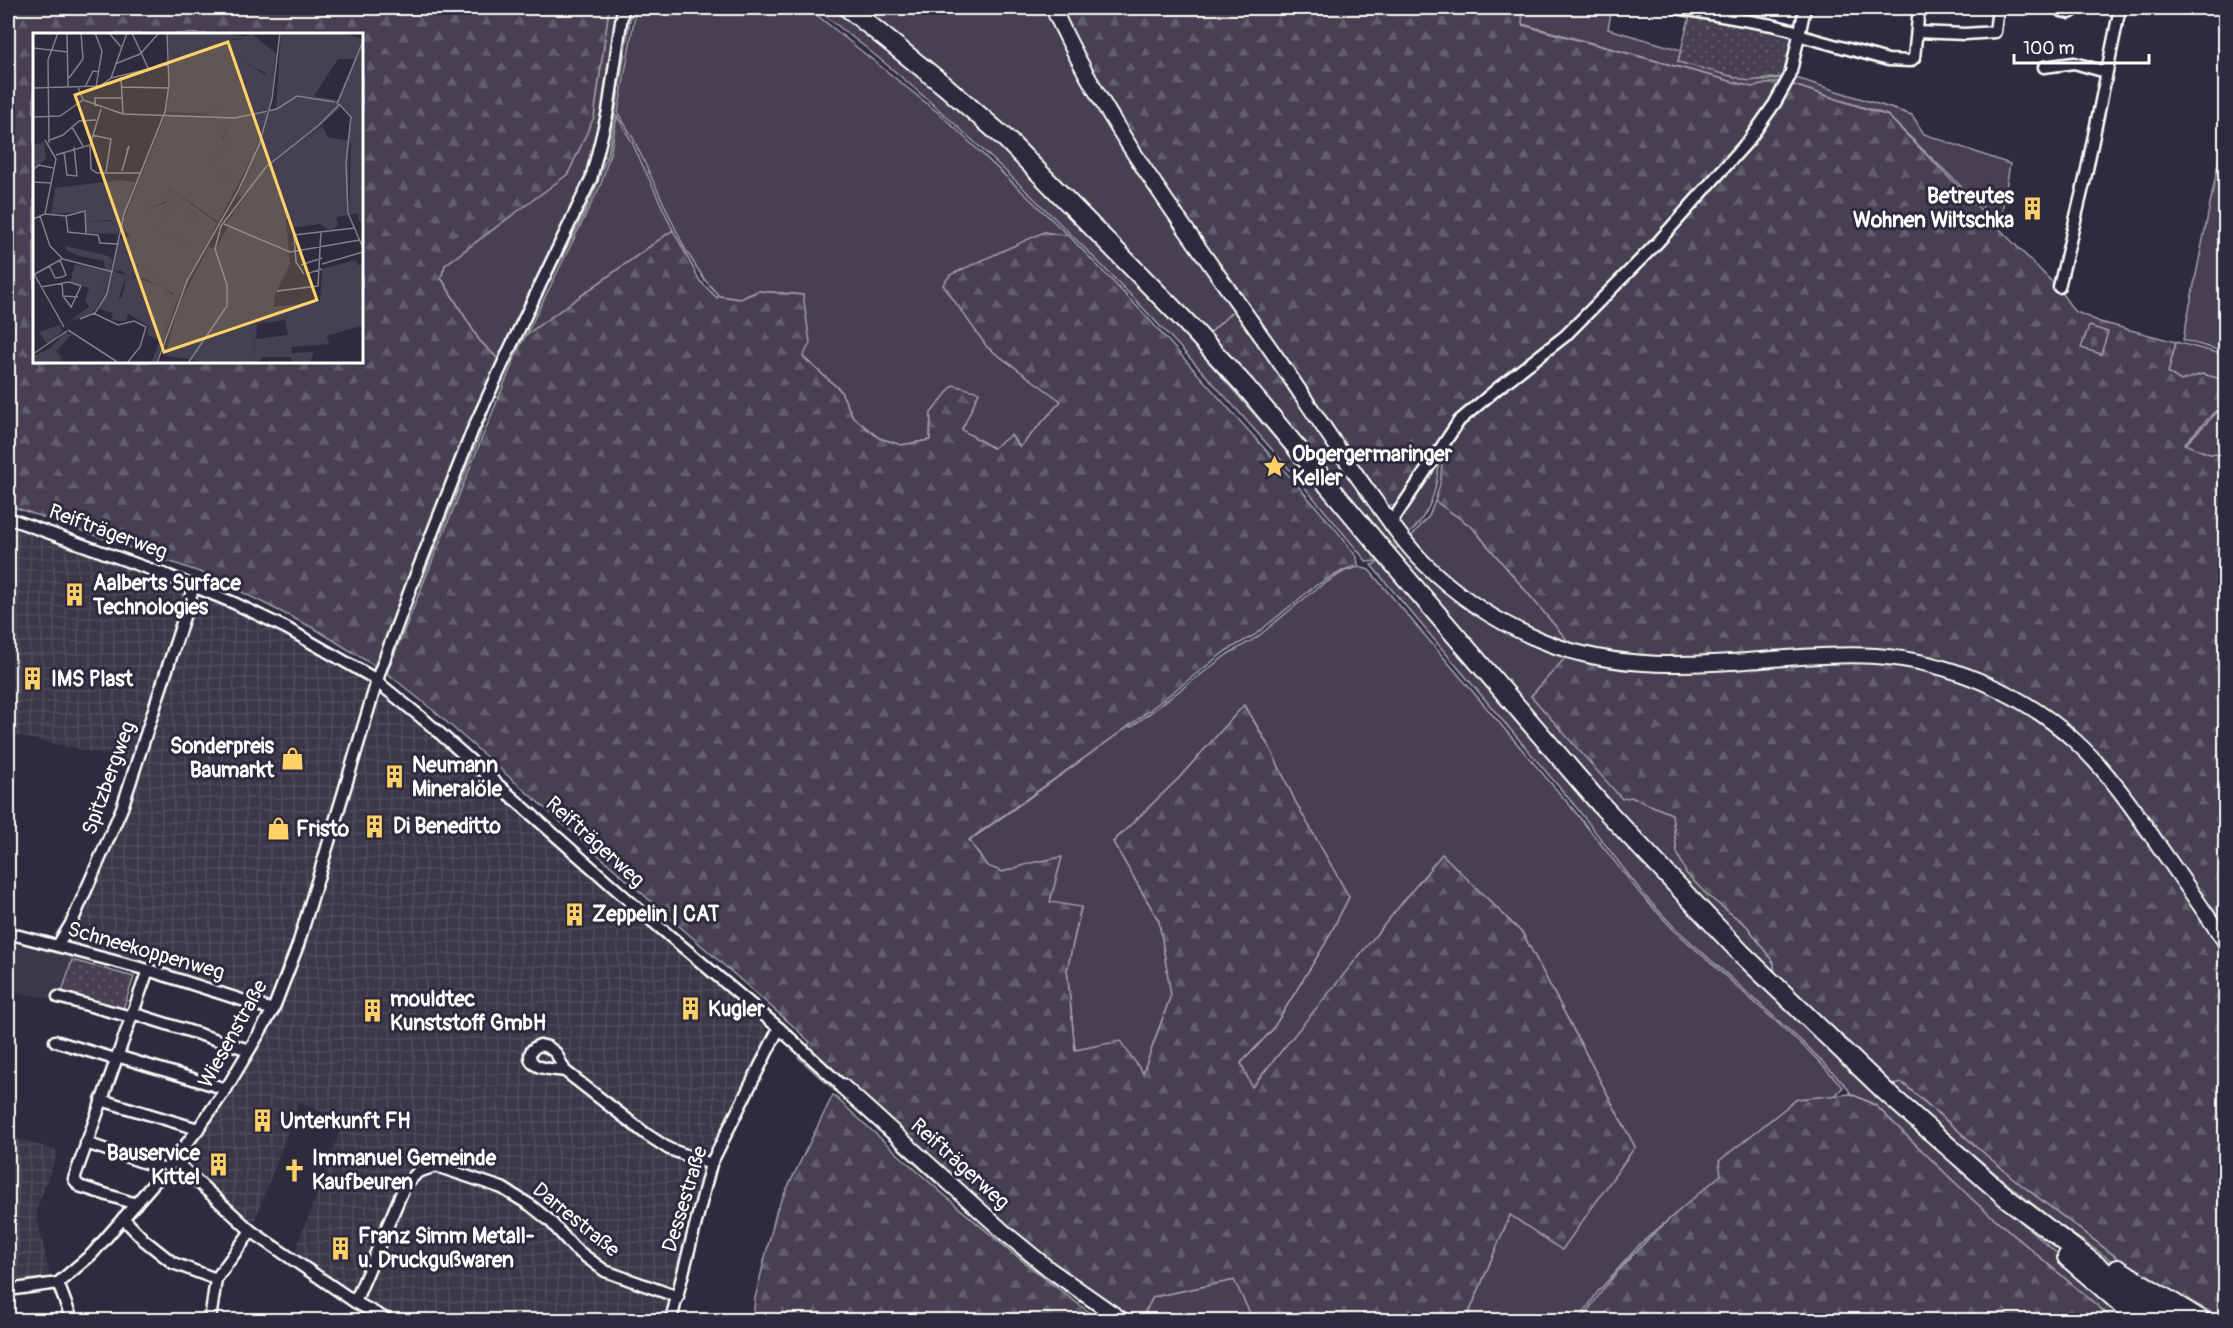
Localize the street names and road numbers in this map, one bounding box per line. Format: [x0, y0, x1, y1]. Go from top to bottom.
street label: Reifträgerweg [45, 498, 171, 566]
street label: Spitzbergweg [76, 717, 142, 839]
street label: Reifträgerweg [540, 790, 650, 894]
street label: Schneekoppenweg [64, 916, 228, 986]
street label: Wiesenstraße [192, 975, 274, 1093]
street label: Reifträgerweg [905, 1112, 1015, 1216]
street label: Dessestraße [656, 1142, 714, 1255]
street label: Darrestraße [527, 1177, 626, 1264]

